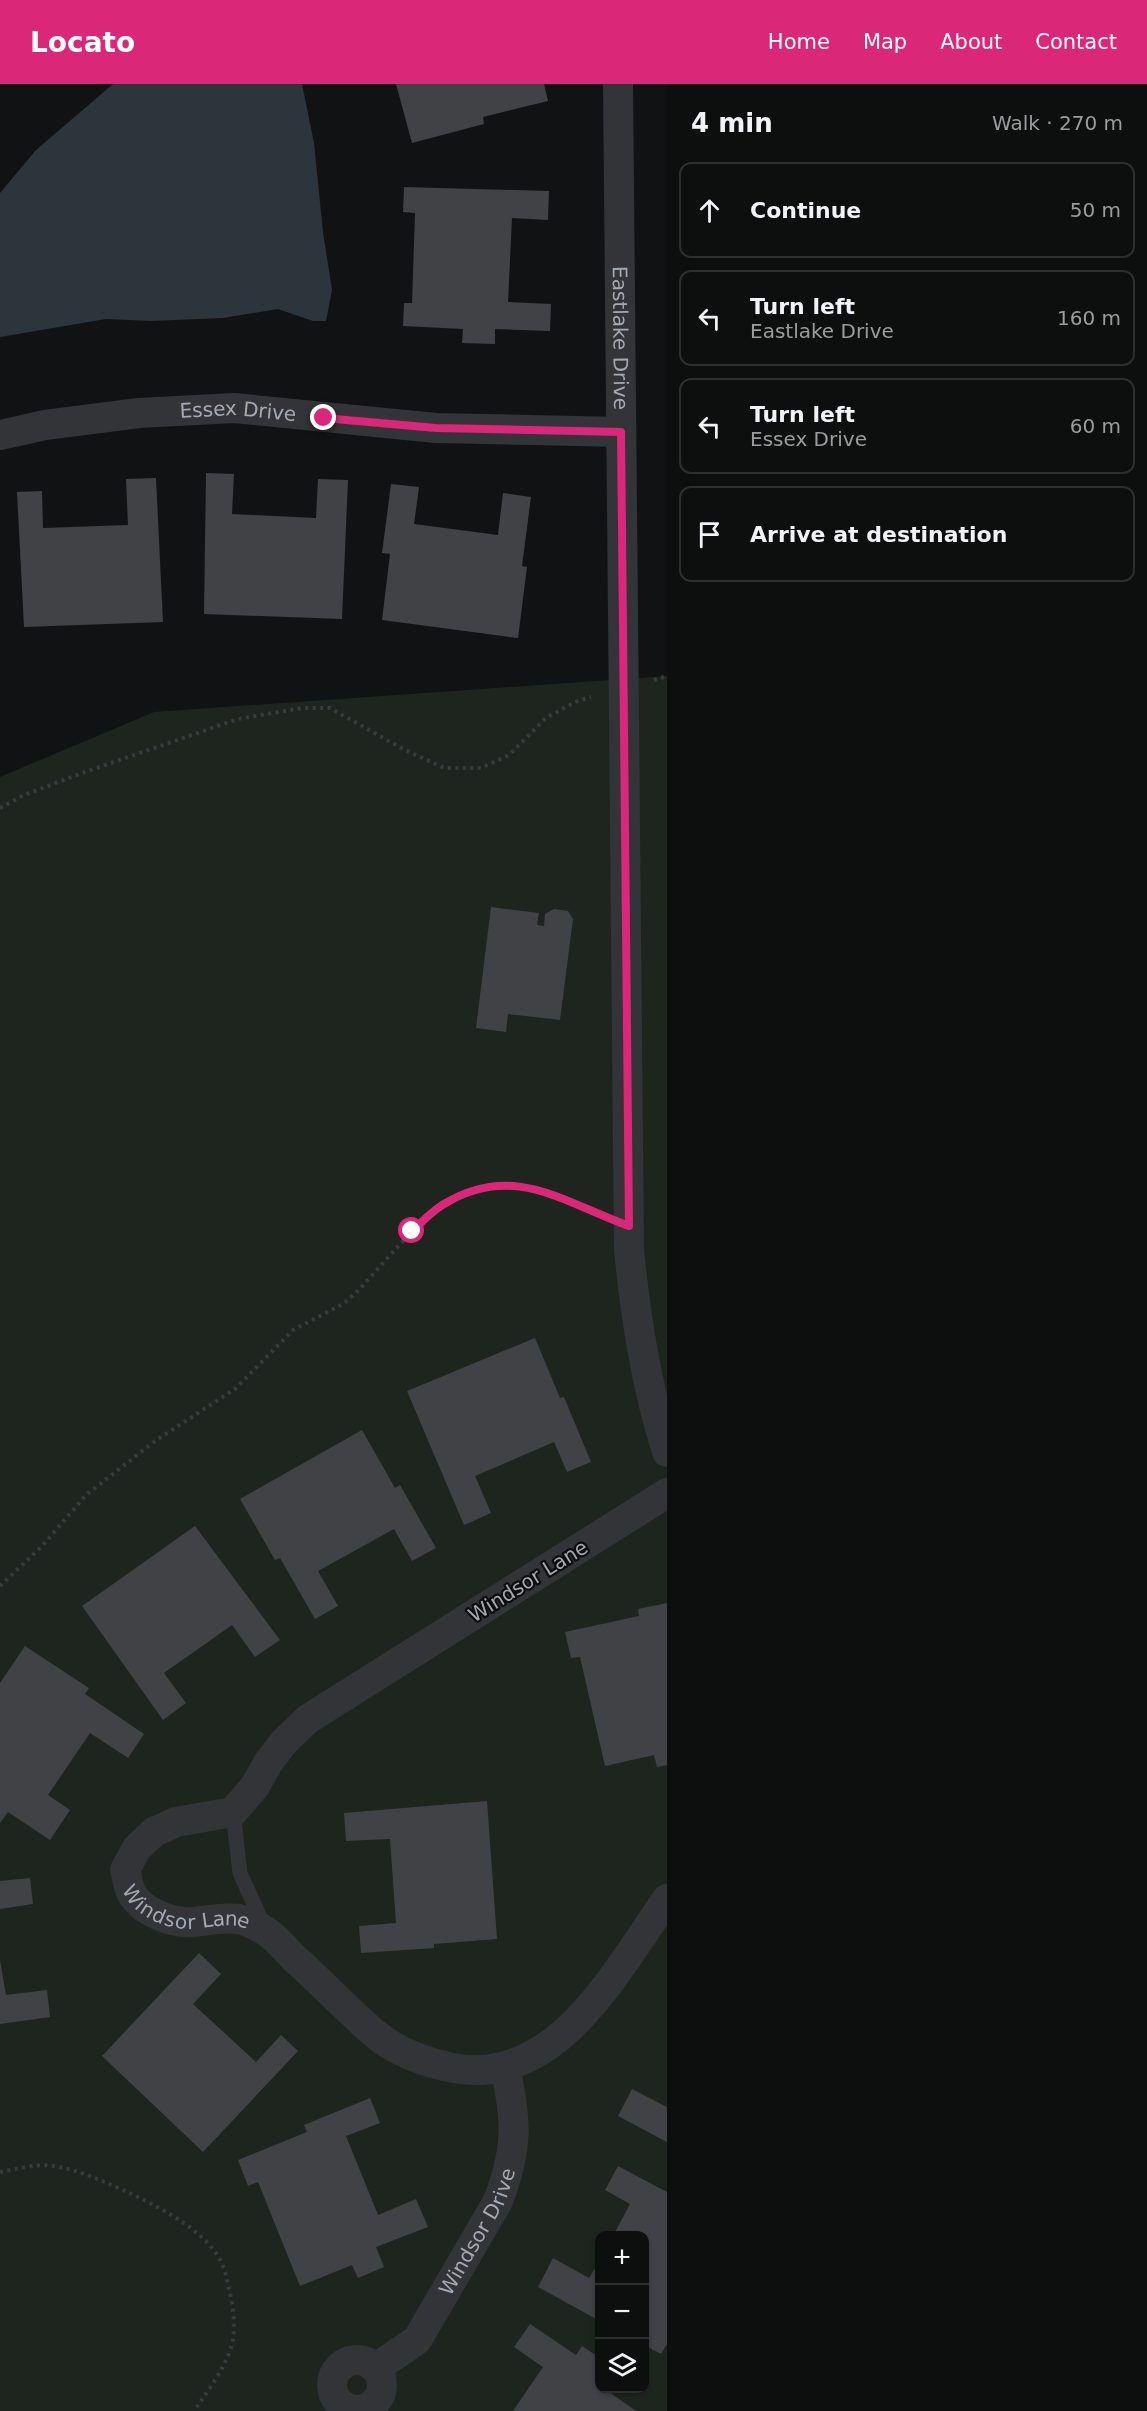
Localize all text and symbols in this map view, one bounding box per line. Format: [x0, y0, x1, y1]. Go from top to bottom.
text: Locato [30, 26, 135, 59]
text: Home [768, 30, 830, 54]
text: Map [863, 30, 907, 54]
text: About [940, 30, 1002, 54]
text: Contact [1035, 30, 1117, 54]
text: 4 min [691, 108, 773, 138]
text: Walk · 270 m [992, 111, 1123, 135]
icon: ahead [693, 194, 726, 227]
text: Continue [750, 198, 861, 223]
text: 50 m [1070, 198, 1121, 222]
street label: Eastlake Drive [608, 266, 633, 410]
text: Turn left [750, 294, 855, 319]
icon: left [693, 302, 726, 335]
text: 160 m [1057, 306, 1121, 330]
text: Eastlake Drive [750, 319, 894, 343]
street label: Essex Drive [179, 396, 297, 426]
text: Turn left [750, 402, 855, 427]
route end [310, 404, 336, 430]
icon: left [693, 410, 726, 443]
text: 60 m [1070, 414, 1121, 438]
text: Essex Drive [750, 427, 867, 451]
icon: arrive [693, 518, 726, 551]
text: Arrive at destination [750, 522, 1007, 547]
route start [398, 1217, 424, 1243]
street label: Windsor Lane [464, 1535, 592, 1627]
street label: Windsor Lane [117, 1880, 253, 1934]
street label: Windsor Drive [434, 2165, 520, 2299]
map controls [595, 2231, 649, 2393]
button: + [595, 2231, 649, 2285]
button: − [595, 2285, 649, 2339]
button: layers [595, 2339, 649, 2393]

